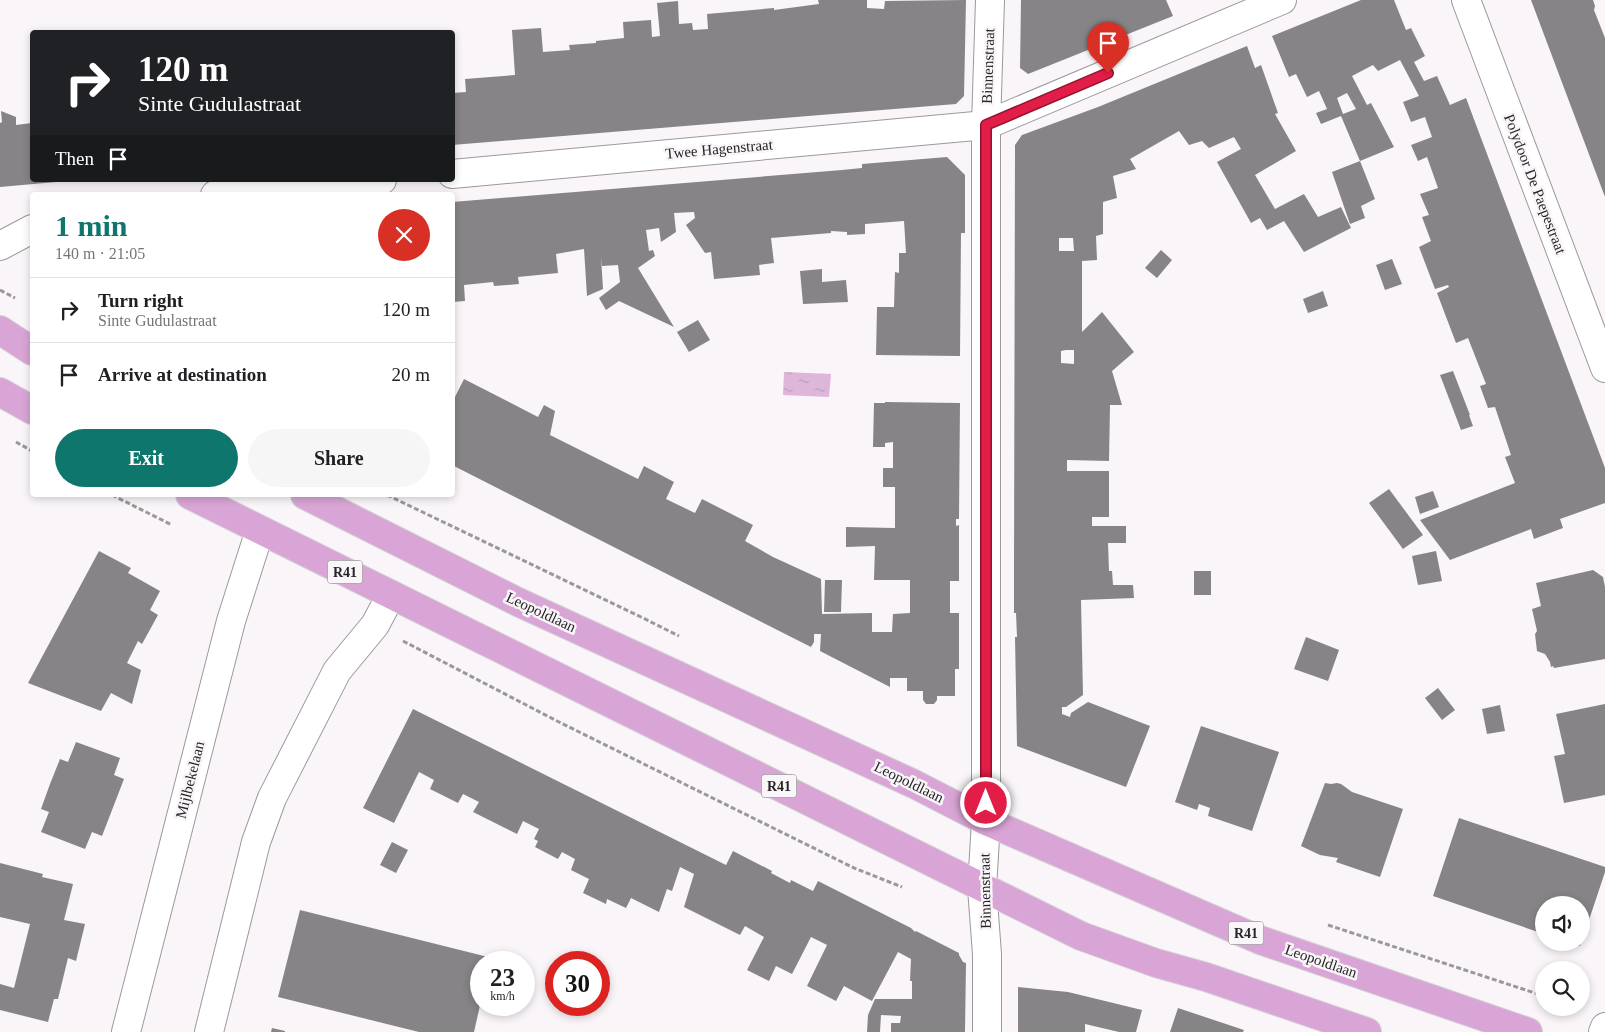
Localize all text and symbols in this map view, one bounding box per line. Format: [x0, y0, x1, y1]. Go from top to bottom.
pin [1087, 22, 1129, 73]
street label: Binnenstraat [979, 27, 997, 104]
icon: arrive [1094, 29, 1122, 57]
icon: right [55, 50, 120, 115]
text: 120 m [138, 50, 228, 89]
text: Sinte Gudulastraat [138, 91, 301, 116]
street label: Polydoor De Paepestraat [1501, 112, 1569, 257]
street label: Twee Hagenstraat [665, 136, 774, 162]
icon: arrive [104, 145, 132, 173]
text: Then [55, 148, 94, 169]
text: 1 min [55, 209, 128, 242]
button: close [378, 209, 430, 261]
text: 140 m · 21:05 [55, 245, 145, 262]
text: Turn right [98, 290, 183, 311]
icon: right [55, 296, 83, 324]
text: 120 m [382, 299, 430, 320]
text: Sinte Gudulastraat [98, 312, 217, 329]
icon: arrive [55, 361, 83, 389]
text: Arrive at destination [98, 364, 267, 385]
text: 20 m [391, 364, 430, 385]
button: Exit [55, 429, 238, 487]
button: Share [248, 429, 430, 487]
road number: R41 [328, 560, 362, 584]
street label: Leopoldlaan [504, 589, 579, 635]
street label: Mijlbekelaan [173, 739, 207, 820]
street label: Leopoldlaan [872, 758, 947, 806]
road number: R41 [762, 774, 796, 798]
position arrow [959, 776, 1011, 828]
street label: Binnenstraat [976, 852, 994, 929]
map controls [1535, 896, 1590, 1016]
button: sound [1535, 896, 1590, 951]
road number: R41 [1228, 921, 1264, 944]
street label: Leopoldlaan [1283, 941, 1360, 981]
speed limit sign: 30 [545, 951, 610, 1016]
button: search [1535, 961, 1590, 1016]
text: 23 [490, 964, 515, 991]
text: km/h [490, 989, 515, 1003]

